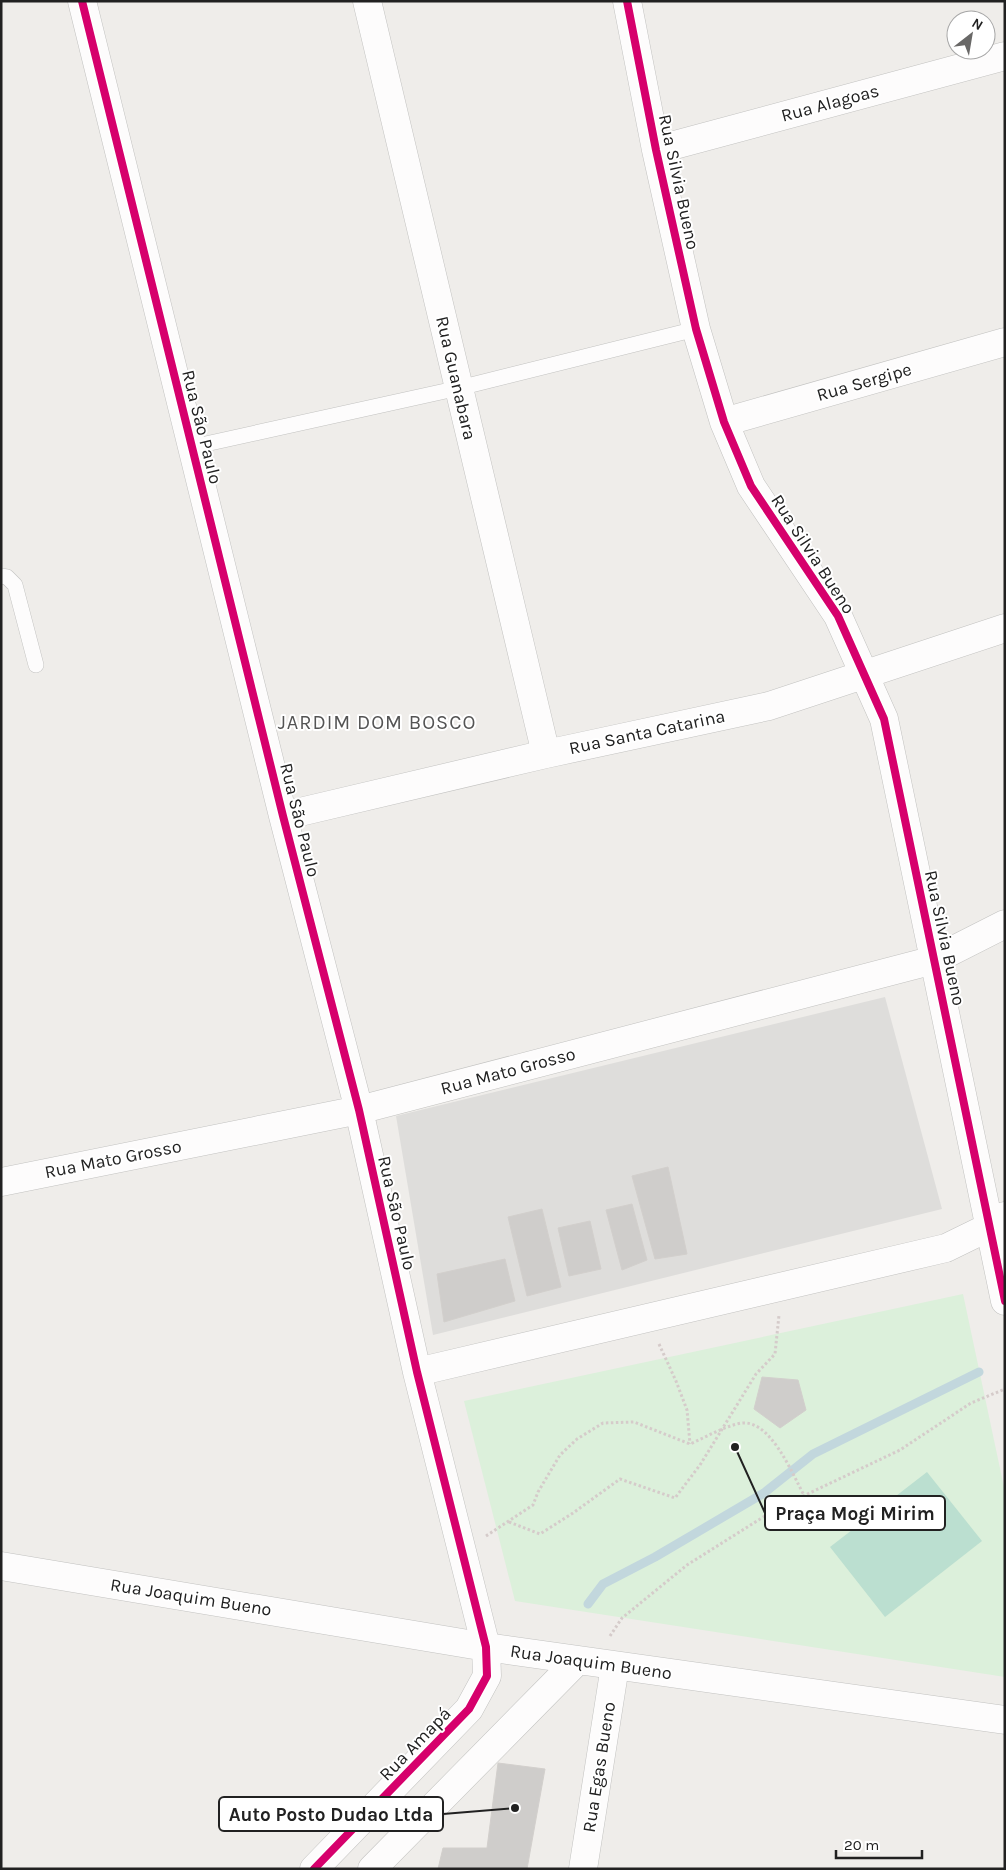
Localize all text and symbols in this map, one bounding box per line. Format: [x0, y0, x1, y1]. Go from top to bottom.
north arrow [946, 10, 996, 60]
text: N [969, 14, 986, 34]
street label: Rua Alagoas [778, 79, 882, 127]
street label: Rua Silvia Bueno [654, 112, 704, 252]
street label: Rua Guanabara [431, 314, 481, 442]
street label: Rua Sergipe [814, 358, 914, 406]
street label: Rua São Paulo [177, 368, 227, 486]
street label: Rua Silvia Bueno [766, 490, 860, 618]
street label: Rua Santa Catarina [567, 705, 727, 759]
district label: JARDIM DOM BOSCO [278, 711, 476, 734]
street label: Rua São Paulo [275, 761, 325, 879]
street label: Rua Silvia Bueno [920, 868, 970, 1008]
street label: Rua Mato Grosso [438, 1042, 578, 1100]
street label: Rua Mato Grosso [43, 1135, 183, 1183]
street label: Rua São Paulo [373, 1154, 421, 1272]
callout: Praça Mogi Mirim [765, 1496, 945, 1530]
text: Praça Mogi Mirim [775, 1503, 935, 1525]
street label: Rua Joaquim Bueno [109, 1573, 273, 1621]
street label: Rua Joaquim Bueno [509, 1640, 673, 1684]
street label: Rua Egas Bueno [578, 1700, 620, 1834]
street label: Rua Amapá [375, 1703, 455, 1785]
callout: Auto Posto Dudao Ltda [219, 1797, 443, 1831]
text: Auto Posto Dudao Ltda [229, 1804, 433, 1826]
scale bar [836, 1828, 922, 1860]
text: 20 m [844, 1836, 879, 1854]

